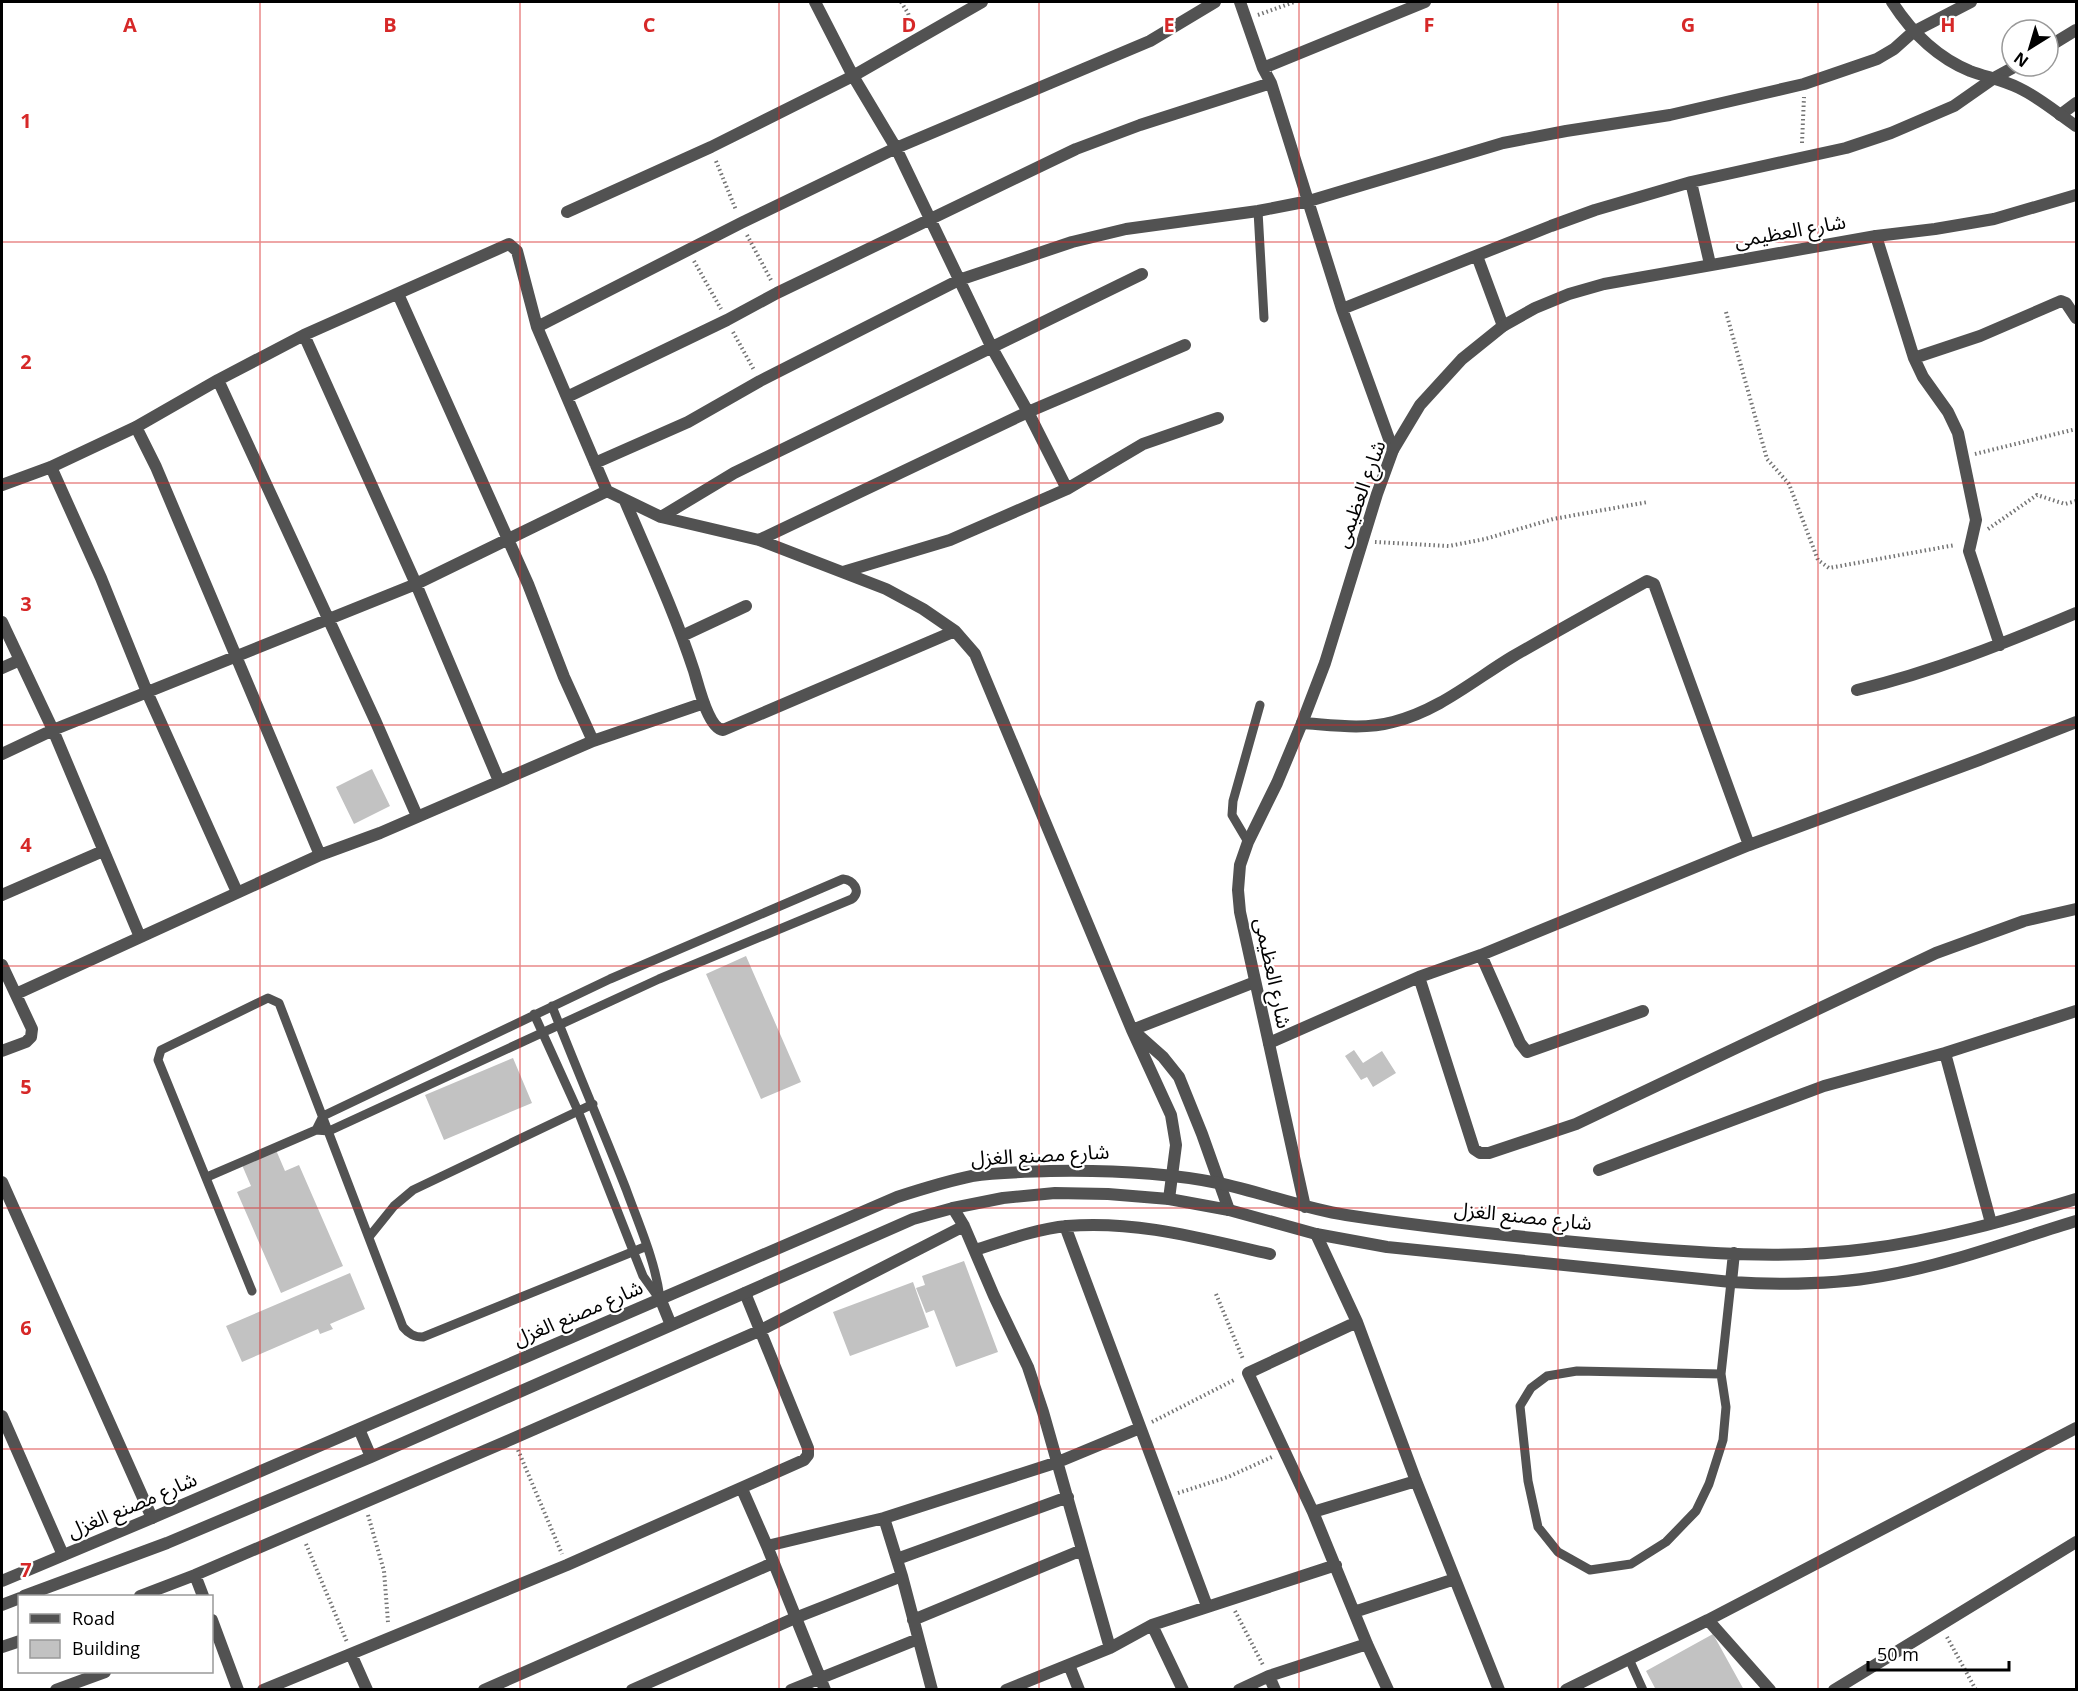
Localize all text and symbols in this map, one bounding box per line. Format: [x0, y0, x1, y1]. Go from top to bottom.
text: A [123, 11, 137, 38]
text: B [383, 11, 397, 38]
text: C [643, 11, 656, 38]
text: D [902, 11, 916, 38]
text: E [1163, 11, 1175, 38]
text: F [1424, 11, 1434, 38]
text: G [1681, 11, 1695, 38]
text: H [1940, 11, 1956, 38]
north arrow [2000, 18, 2060, 78]
text: N [2009, 47, 2033, 73]
text: 1 [20, 107, 32, 134]
street label: شارع العظيمى [1732, 207, 1848, 256]
text: 2 [20, 348, 32, 375]
street label: شارع العظيمى [1328, 436, 1393, 552]
text: 3 [20, 590, 32, 617]
text: 4 [20, 831, 32, 858]
street label: شارع العظيمى [1247, 915, 1298, 1031]
text: 5 [20, 1073, 32, 1100]
street label: شارع مصنع الغزل [970, 1137, 1110, 1174]
street label: شارع مصنع الغزل [1453, 1195, 1593, 1238]
street label: شارع مصنع الغزل [509, 1273, 648, 1354]
text: 6 [20, 1314, 32, 1341]
street label: شارع مصنع الغزل [63, 1465, 202, 1546]
text: 7 [20, 1556, 32, 1583]
legend [18, 1595, 213, 1673]
text: Road [72, 1606, 115, 1630]
scale bar [1868, 1634, 2009, 1672]
text: Building [72, 1636, 140, 1660]
text: 50 m [1877, 1642, 1919, 1666]

